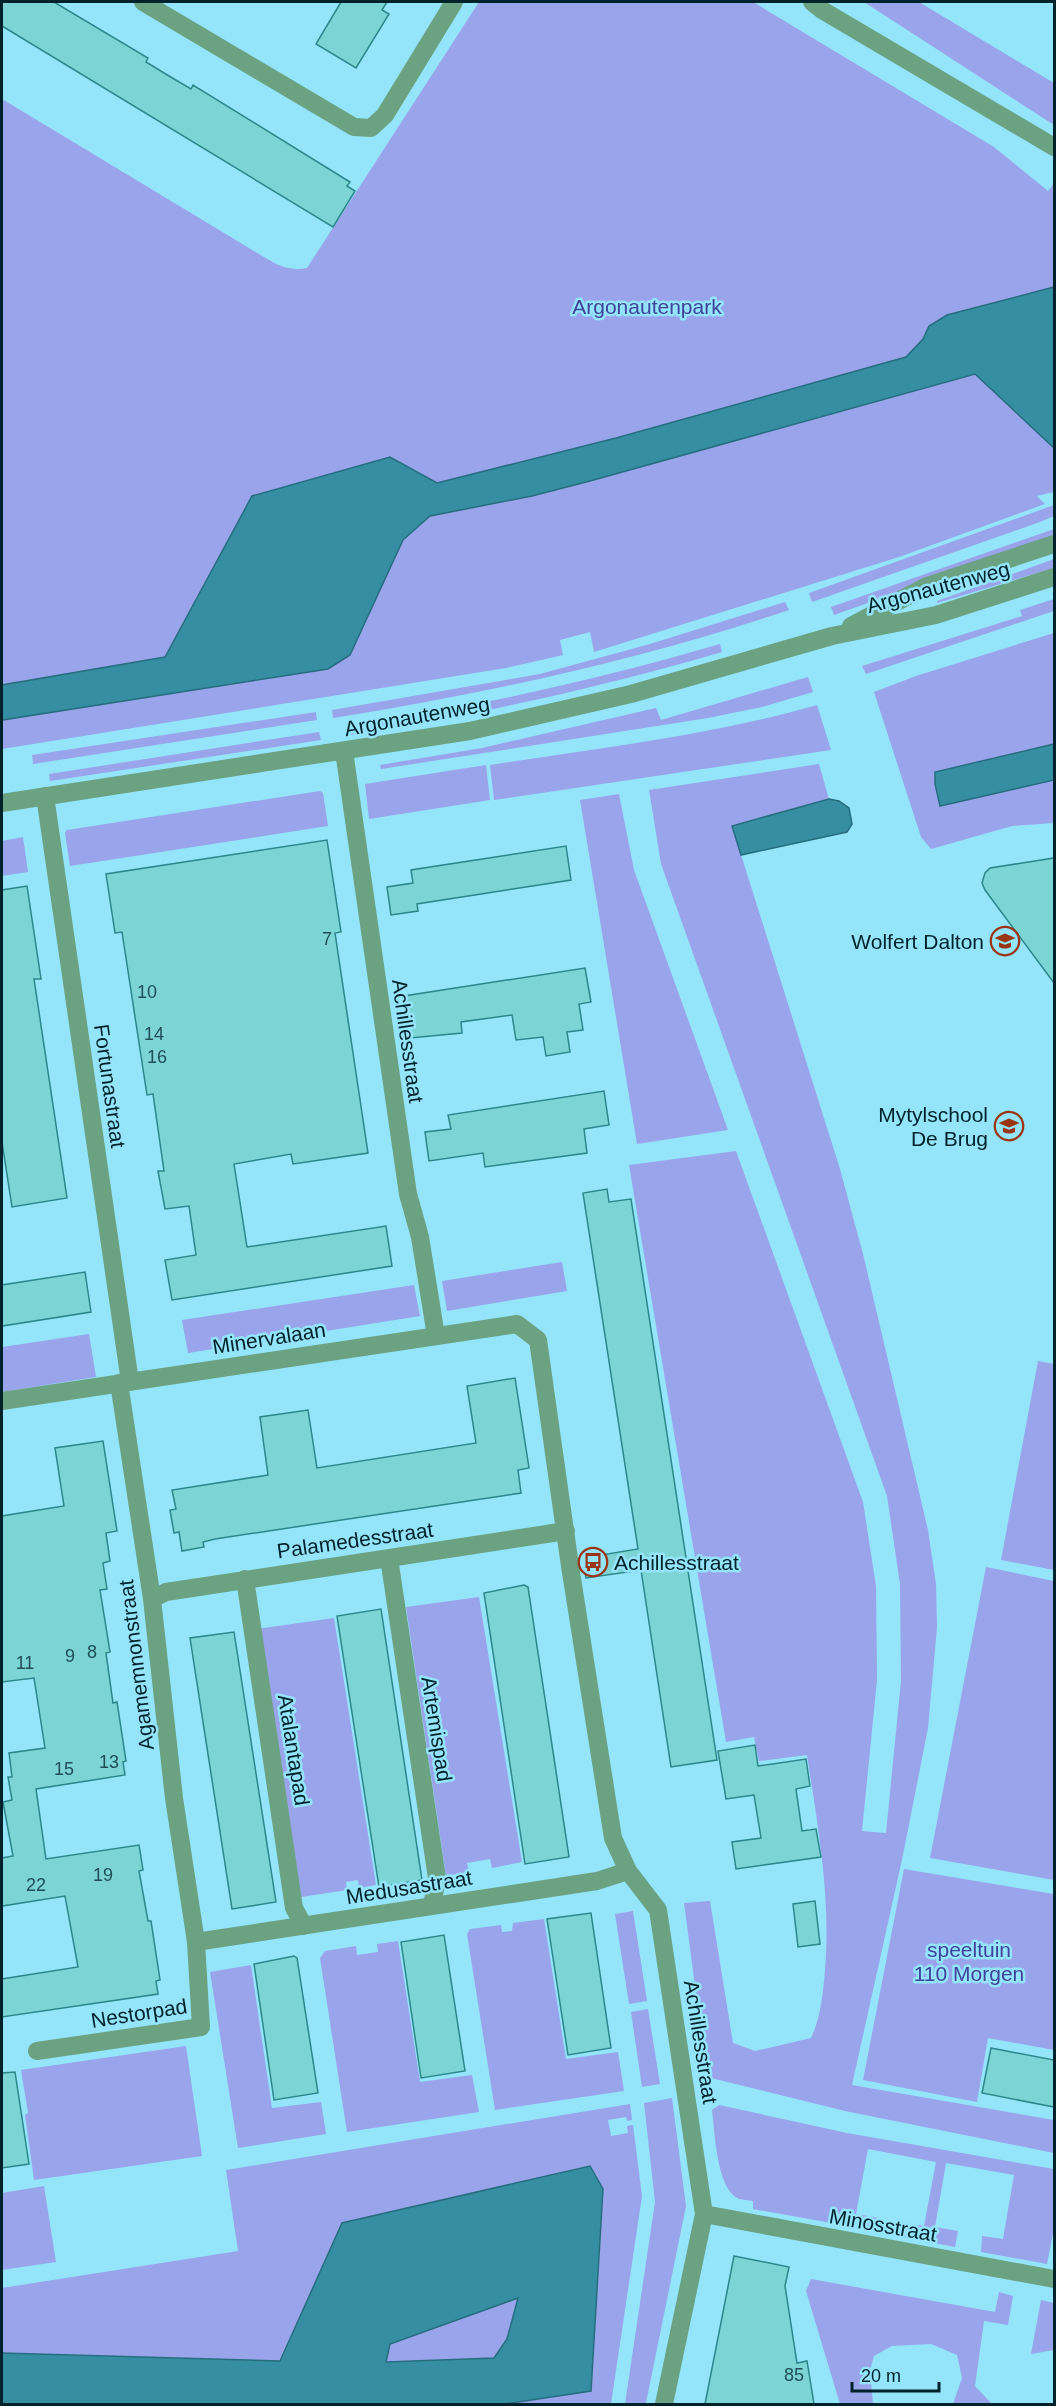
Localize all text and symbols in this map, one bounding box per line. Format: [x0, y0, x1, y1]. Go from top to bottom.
park label: Argonautenpark [572, 295, 722, 318]
street label: Argonautenweg [864, 557, 1012, 617]
street label: Argonautenweg [343, 692, 491, 740]
school or university icon: Wolfert Dalton [989, 925, 1021, 957]
house number: 7 [322, 929, 332, 949]
place label: Wolfert Dalton [851, 930, 984, 953]
street label: Achillesstraat [388, 978, 428, 1105]
house number: 10 [137, 982, 157, 1002]
street label: Fortunastraat [90, 1023, 130, 1150]
house number: 14 [144, 1024, 164, 1044]
house number: 16 [147, 1047, 167, 1067]
place label: Mytylschool De Brug [878, 1103, 988, 1150]
school or university icon: Mytylschool De Brug [993, 1110, 1025, 1142]
street label: Minervalaan [211, 1318, 327, 1358]
street label: Palamedesstraat [275, 1518, 435, 1562]
bus stop icon: Achillesstraat [577, 1546, 609, 1578]
place label: Achillesstraat [614, 1551, 739, 1574]
street label: Agamemnonstraat [114, 1578, 158, 1752]
house number: 8 [87, 1642, 97, 1662]
house number: 9 [65, 1646, 75, 1666]
house number: 11 [16, 1653, 34, 1673]
street label: Artemispad [417, 1675, 457, 1783]
street label: Atalantapad [274, 1693, 314, 1807]
house number: 13 [99, 1752, 119, 1772]
house number: 15 [54, 1759, 74, 1779]
house number: 19 [93, 1865, 113, 1885]
street label: Medusastraat [344, 1866, 474, 1908]
house number: 22 [26, 1875, 46, 1895]
park label: speeltuin 110 Morgen [914, 1938, 1024, 1985]
street label: Achillesstraat [680, 1979, 722, 2106]
street label: Nestorpad [89, 1994, 189, 2032]
street label: Minosstraat [828, 2204, 939, 2246]
scale bar [852, 2355, 939, 2393]
house number: 85 [784, 2365, 804, 2385]
text: 20 m [861, 2366, 901, 2386]

